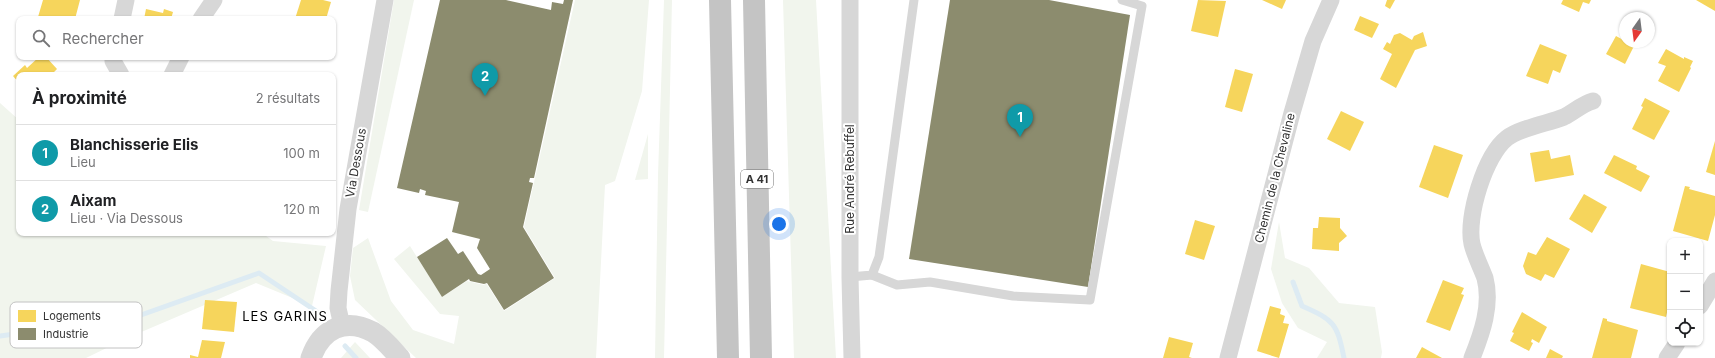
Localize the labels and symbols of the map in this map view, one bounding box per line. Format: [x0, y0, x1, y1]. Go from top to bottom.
north arrow [1619, 12, 1655, 48]
pin: 2 [472, 63, 498, 96]
pin: 1 [1007, 104, 1033, 137]
street label: Chemin de la Chevaline [1251, 111, 1298, 244]
street label: Rue André Rebuffel [842, 124, 857, 234]
street label: Via Dessous [342, 127, 369, 199]
road number: A 41 [741, 170, 773, 188]
your location [769, 214, 789, 234]
legend [10, 302, 142, 348]
district label: LES GARINS [242, 308, 328, 324]
text: Logements [43, 309, 101, 323]
text: Industrie [43, 327, 89, 341]

